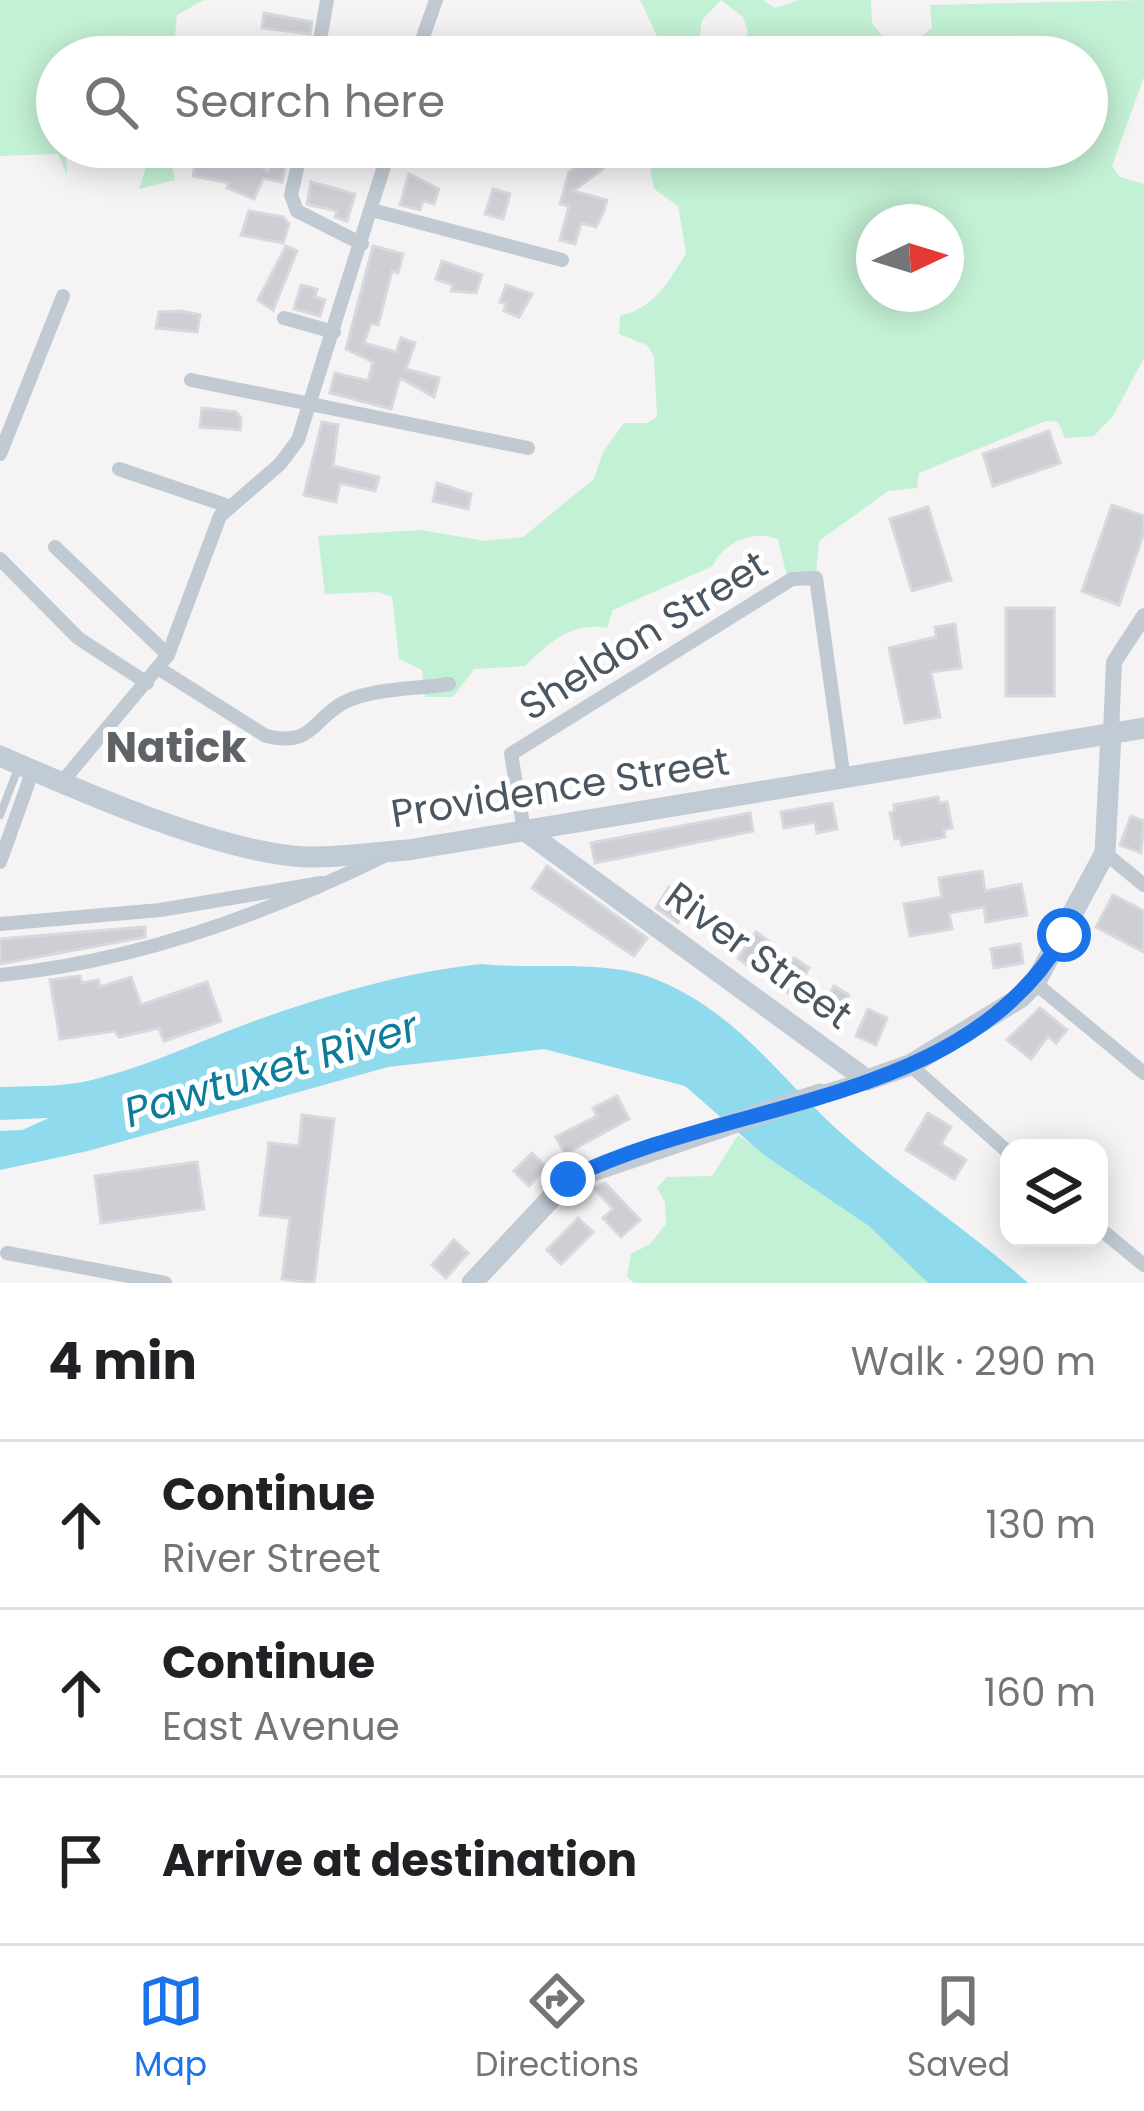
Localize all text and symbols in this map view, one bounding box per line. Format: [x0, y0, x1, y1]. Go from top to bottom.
search box [36, 36, 1108, 168]
icon: search [78, 69, 144, 135]
text: Search here [174, 70, 445, 133]
north arrow [856, 204, 964, 312]
street label: Sheldon Street [509, 537, 778, 734]
district label: Natick [106, 718, 246, 777]
street label: Providence Street [387, 734, 733, 841]
street label: River Street [654, 869, 863, 1042]
route start [1037, 908, 1091, 962]
water label: Pawtuxet River [117, 996, 427, 1142]
map controls [1000, 1139, 1108, 1247]
button: layers [1000, 1139, 1108, 1247]
route end [541, 1152, 595, 1206]
text: 4 min [48, 1325, 197, 1397]
text: Walk · 290 m [851, 1334, 1096, 1389]
text: Continue [162, 1463, 375, 1526]
icon: ahead [48, 1492, 114, 1558]
text: 130 m [985, 1497, 1096, 1552]
text: River Street [162, 1531, 381, 1586]
text: Continue [162, 1631, 375, 1694]
icon: ahead [48, 1660, 114, 1726]
text: 160 m [984, 1665, 1096, 1720]
text: East Avenue [162, 1699, 400, 1754]
icon: arrive [48, 1828, 114, 1894]
text: Arrive at destination [162, 1829, 637, 1892]
tab: Map [134, 1968, 207, 2090]
tab: Directions [475, 1968, 639, 2090]
tab: Saved [907, 1968, 1010, 2090]

